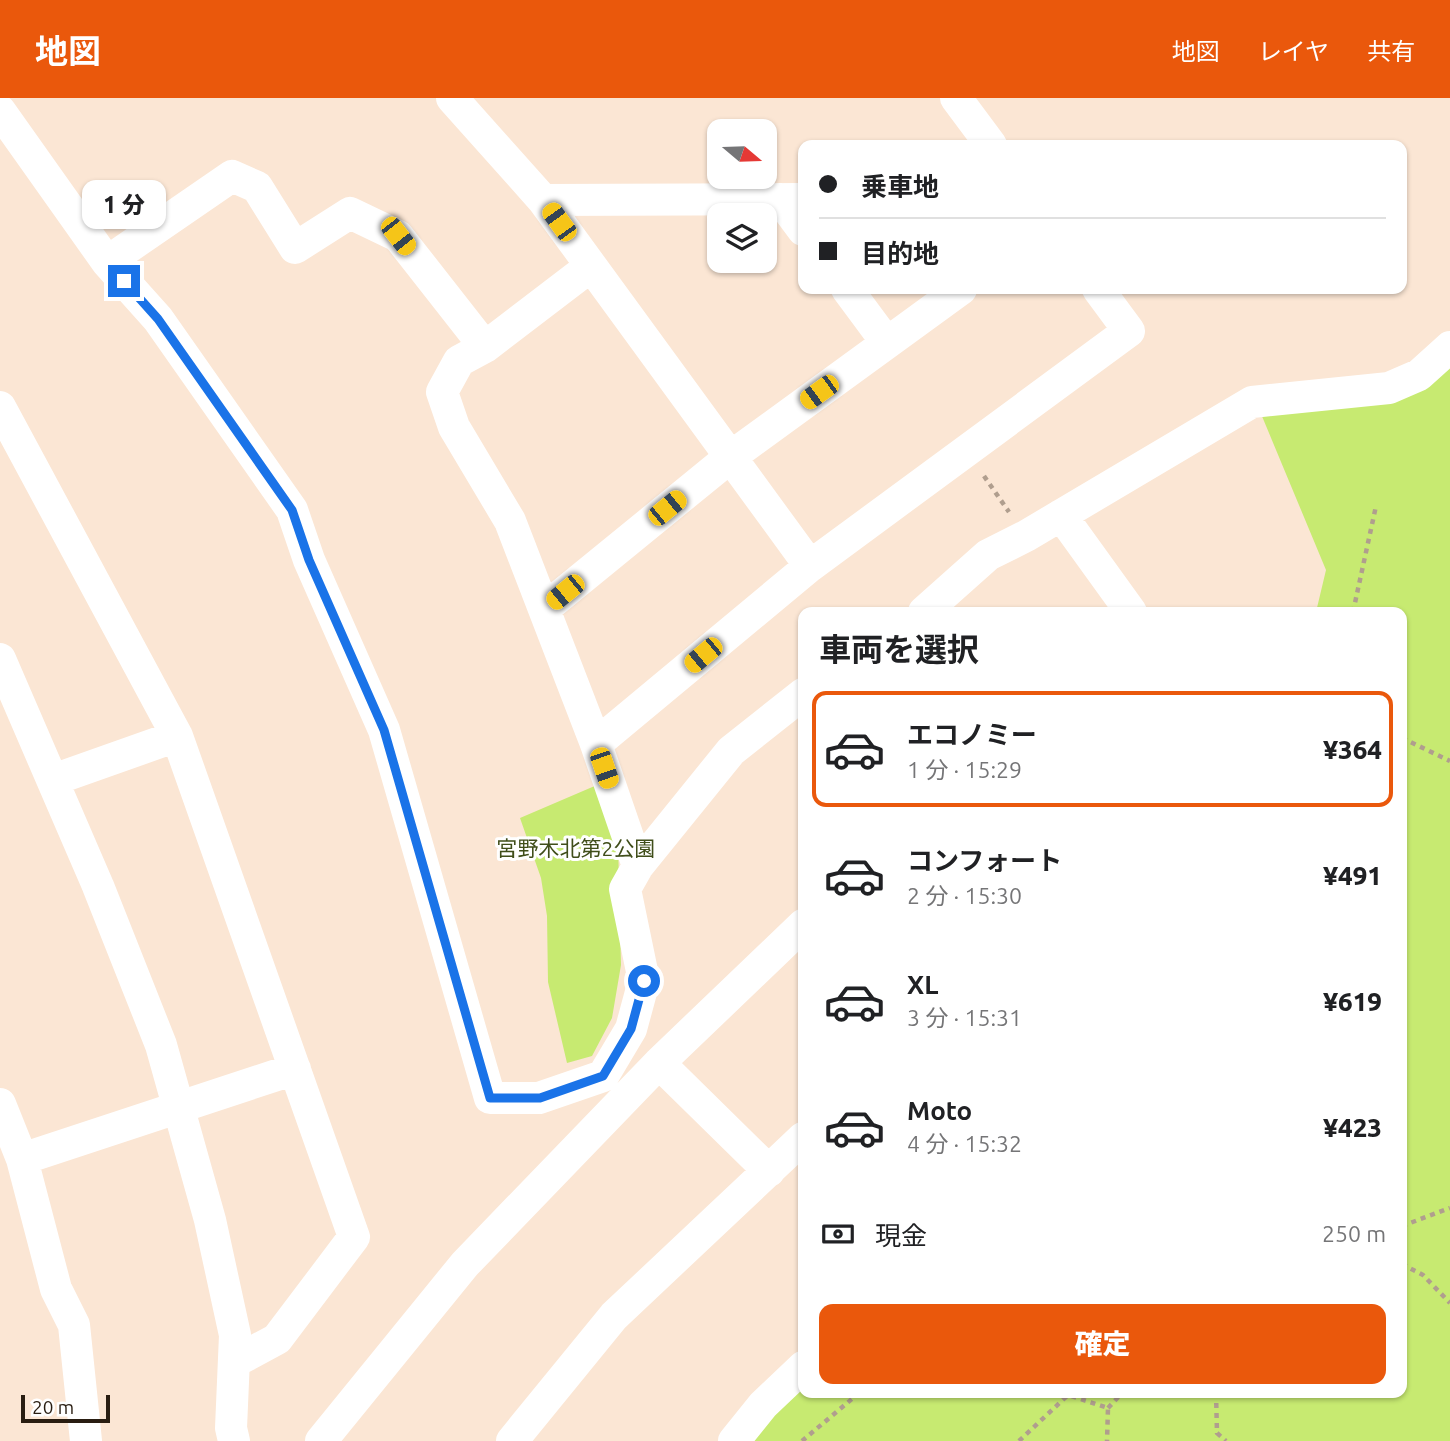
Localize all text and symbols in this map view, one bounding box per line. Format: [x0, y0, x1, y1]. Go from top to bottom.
text: 地図 [35, 32, 101, 69]
text: 地図 [1172, 38, 1220, 65]
text: レイヤ [1258, 38, 1329, 65]
text: 共有 [1367, 38, 1415, 65]
north arrow [707, 119, 777, 189]
map controls [707, 119, 777, 273]
text: 乗車地 [861, 172, 939, 201]
callout: 1 分 [82, 180, 166, 228]
text: 1 分 [103, 192, 145, 217]
car [539, 199, 580, 245]
button: layers [707, 203, 777, 273]
car [377, 213, 420, 259]
text: 目的地 [861, 239, 939, 268]
route end [108, 265, 140, 297]
car [796, 371, 843, 413]
car [645, 487, 690, 529]
car [543, 571, 588, 613]
text: 車両を選択 [819, 631, 979, 667]
car [681, 633, 726, 677]
icon: car [823, 718, 886, 781]
text: エコノミー [907, 720, 1037, 749]
text: ¥364 [1323, 735, 1382, 764]
car [588, 745, 621, 791]
text: 1 分 · 15:29 [907, 757, 1022, 782]
park label: 宮野木北第2公園 [497, 836, 655, 860]
icon: car [823, 844, 886, 907]
text: コンフォート [907, 846, 1062, 875]
text: ¥491 [1323, 861, 1382, 890]
text: 2 分 · 15:30 [907, 883, 1022, 908]
route start [628, 965, 660, 997]
icon: car [823, 970, 886, 1033]
text: XL [907, 970, 938, 999]
text: ¥619 [1323, 987, 1382, 1016]
text: 3 分 · 15:31 [907, 1005, 1022, 1030]
icon: car [823, 1096, 886, 1159]
text: Moto [907, 1096, 972, 1125]
text: ¥423 [1323, 1113, 1382, 1142]
text: 4 分 · 15:32 [907, 1131, 1022, 1156]
icon: cash [819, 1215, 857, 1253]
text: 現金 [875, 1221, 927, 1250]
text: 250 m [1322, 1221, 1386, 1246]
button: 確定 [819, 1304, 1386, 1384]
scale bar [21, 1392, 110, 1424]
text: 20 m [32, 1396, 74, 1418]

